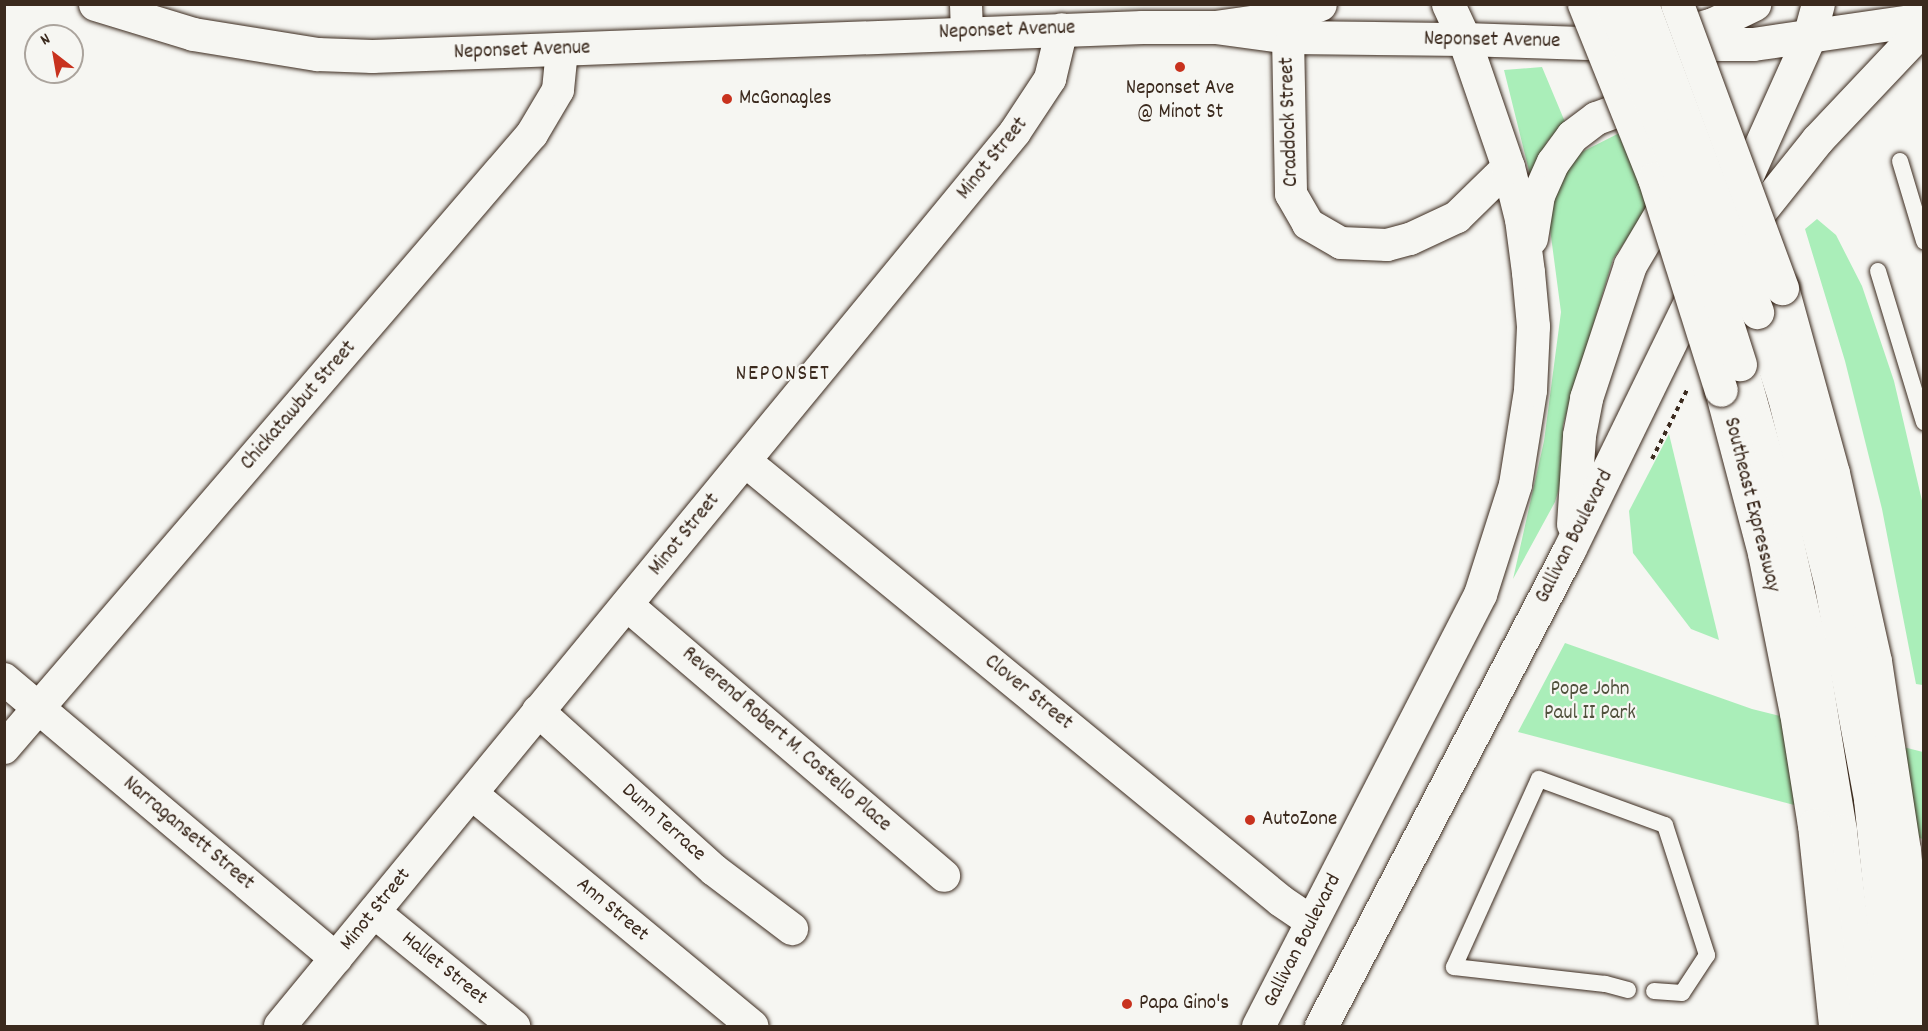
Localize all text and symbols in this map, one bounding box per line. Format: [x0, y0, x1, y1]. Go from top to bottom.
street label: Neponset Avenue [938, 16, 1076, 46]
north arrow [24, 24, 84, 84]
street label: Neponset Avenue [1424, 27, 1560, 55]
text: N [36, 28, 55, 52]
street label: Neponset Avenue [453, 36, 591, 66]
street label: Craddock Street [1275, 57, 1305, 187]
marker: Neponset Ave @ Minot St [1173, 60, 1187, 74]
place label: Neponset Ave @ Minot St [1126, 76, 1234, 126]
place label: McGonagles [739, 86, 832, 112]
marker: McGonagles [720, 92, 734, 106]
street label: Minot Street [952, 113, 1034, 205]
street label: Chickatawbut Street [236, 336, 362, 476]
district label: NEPONSET [736, 362, 830, 388]
street label: Southeast Expressway [1717, 415, 1785, 595]
street label: Gallivan Boulevard [1531, 466, 1619, 608]
street label: Minot Street [644, 489, 726, 581]
street label: Reverend Robert M. Costello Place [676, 642, 896, 838]
street label: Clover Street [979, 650, 1077, 736]
park label: Pope John Paul II Park [1544, 677, 1636, 727]
street label: Narragansett Street [117, 772, 259, 896]
street label: Dunn Terrace [616, 779, 710, 867]
place label: AutoZone [1262, 807, 1337, 833]
marker: AutoZone [1243, 813, 1257, 827]
street label: Minot Street [335, 864, 417, 956]
street label: Gallivan Boulevard [1259, 870, 1347, 1012]
street label: Ann Street [571, 872, 653, 948]
street label: Hallet Street [396, 927, 492, 1011]
place label: Papa Gino's [1139, 991, 1229, 1017]
marker: Papa Gino's [1120, 997, 1134, 1011]

